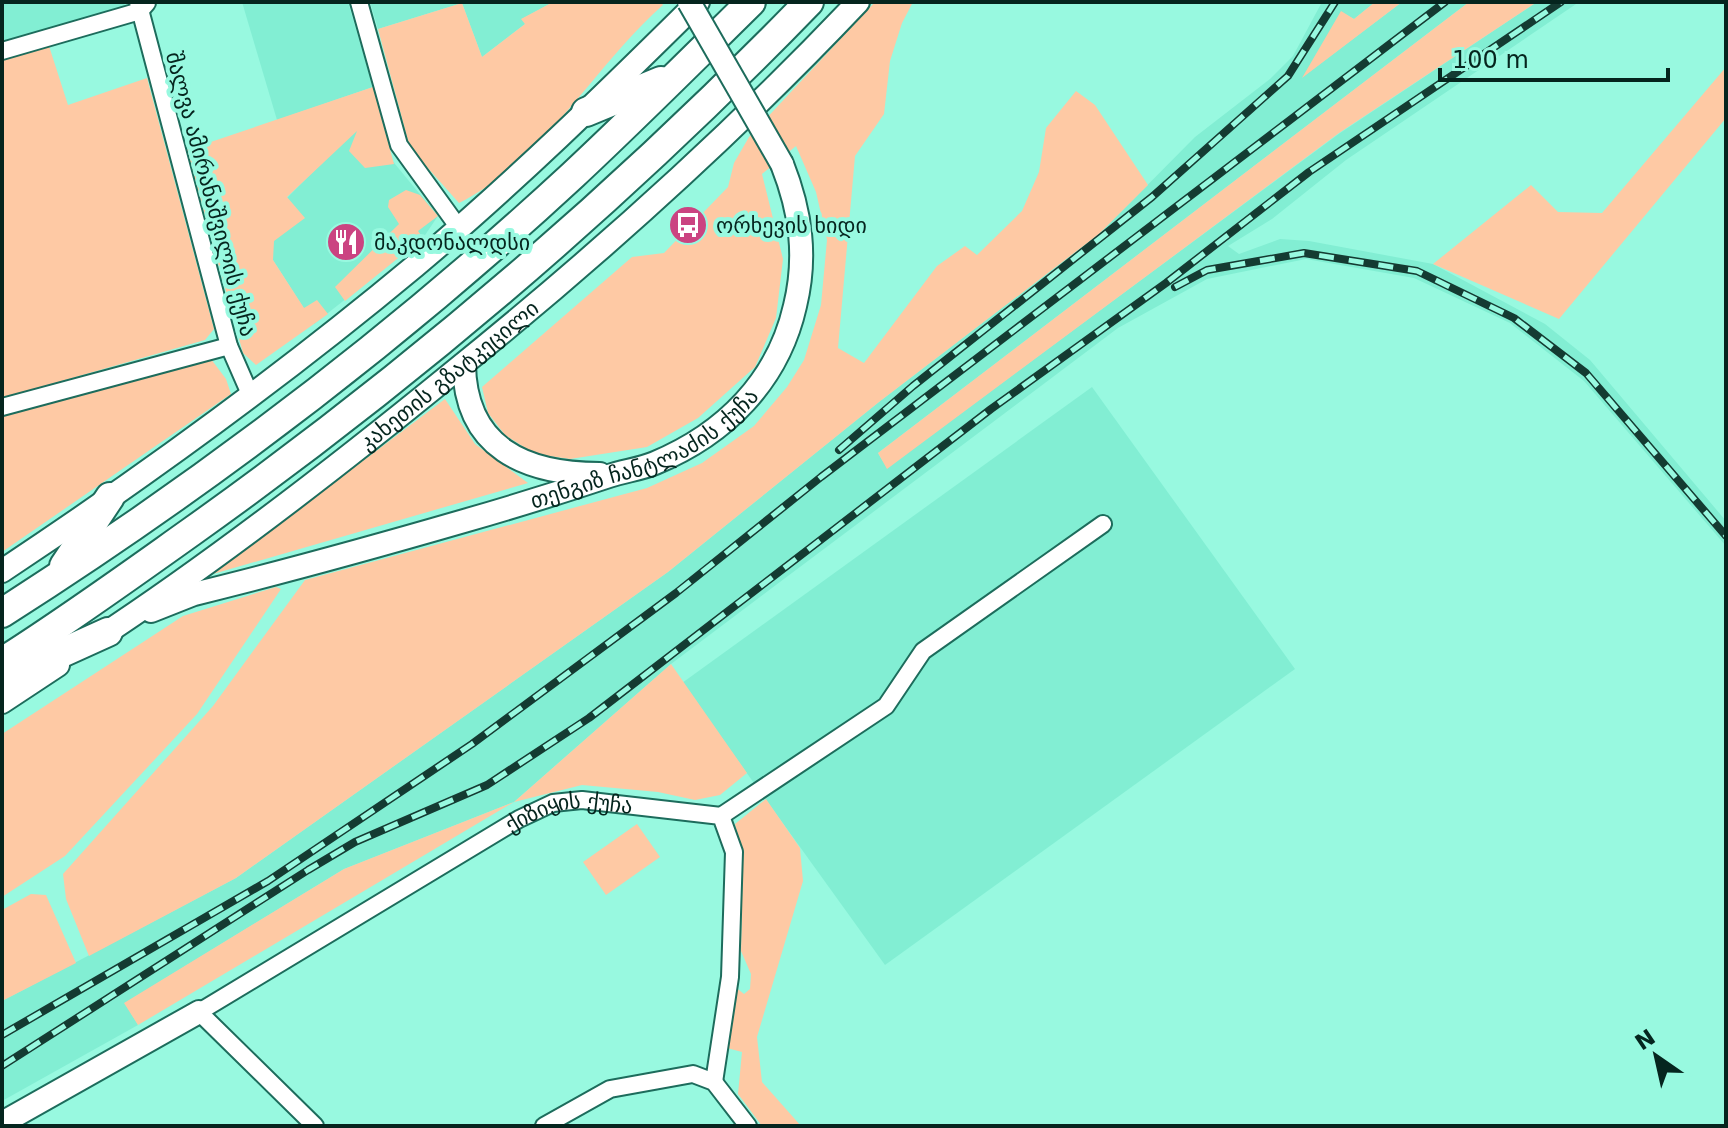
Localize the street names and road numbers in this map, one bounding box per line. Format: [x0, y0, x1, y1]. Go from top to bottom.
street label: შალვა ამირანაშვილის ქუჩა [161, 49, 261, 339]
street label: კახეთის გზატკეცილი [354, 295, 543, 455]
street label: თენგიზ ჩანტლაძის ქუჩა [527, 384, 763, 513]
street label: ქიზიყის ქუჩა [500, 787, 634, 837]

